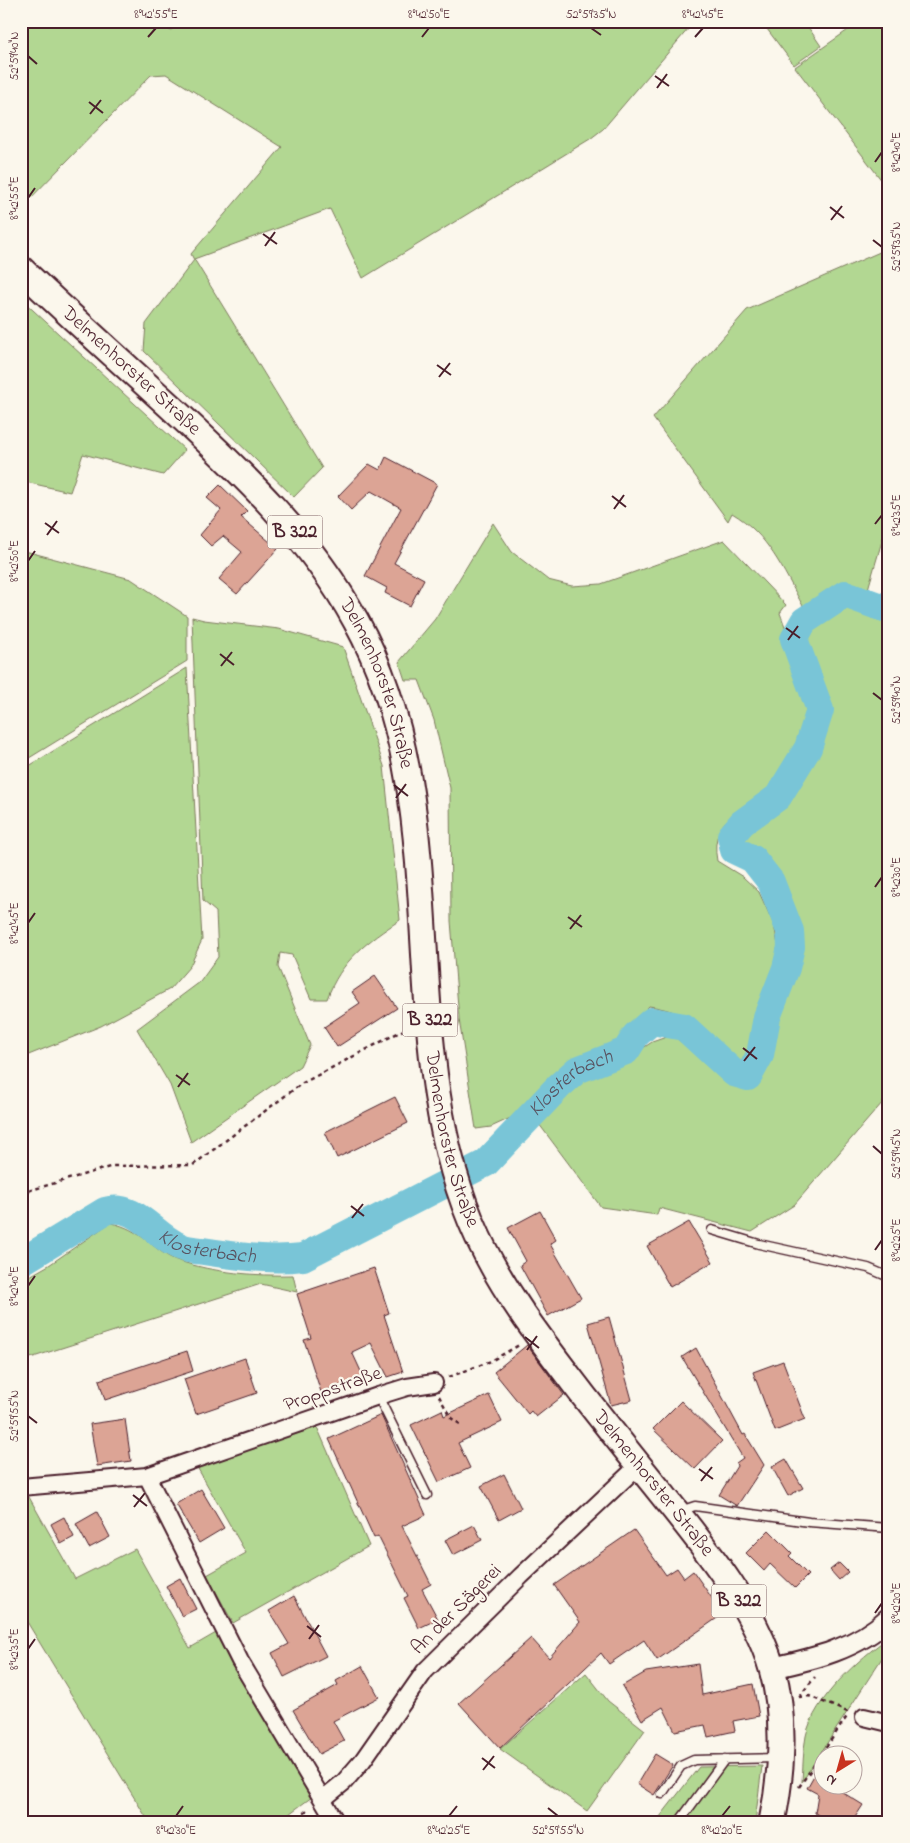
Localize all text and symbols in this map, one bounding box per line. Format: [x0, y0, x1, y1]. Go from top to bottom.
text: 8°42'55"E [134, 6, 178, 24]
text: 8°42'50"E [408, 6, 450, 24]
text: 52°59'35"N [566, 6, 616, 24]
text: 8°42'45"E [682, 6, 724, 24]
text: 52°59'40"N [6, 32, 24, 80]
text: 8°42'40"E [888, 132, 906, 172]
text: 8°42'55"E [6, 176, 24, 220]
text: 52°59'35"N [888, 222, 906, 272]
street label: Delmenhorster Straße [54, 299, 207, 443]
text: 8°42'35"E [888, 494, 906, 536]
road number: B 322 [268, 516, 322, 548]
text: 8°42'50"E [6, 540, 24, 582]
street label: Delmenhorster Straße [331, 592, 421, 771]
text: 52°59'40"N [888, 676, 906, 724]
text: 8°42'30"E [888, 857, 906, 897]
text: 8°42'45"E [6, 902, 24, 944]
road number: B 322 [402, 1004, 458, 1036]
water label: Klosterbach [522, 1042, 619, 1124]
street label: Delmenhorster Straße [417, 1049, 487, 1232]
text: 52°59'45"N [888, 1129, 906, 1179]
text: 8°42'25"E [888, 1219, 906, 1261]
water label: Klosterbach [151, 1222, 258, 1273]
text: 8°42'40"E [6, 1266, 24, 1306]
street label: Proppstraße [280, 1360, 386, 1420]
text: 52°59'55"N [6, 1390, 24, 1442]
street label: Delmenhorster Straße [585, 1403, 721, 1563]
street label: An der Sägerei [405, 1558, 510, 1663]
text: 8°42'20"E [888, 1582, 906, 1624]
road number: B 322 [712, 1584, 766, 1618]
text: 8°42'35"E [6, 1628, 24, 1670]
north arrow [812, 1746, 862, 1796]
text: N [821, 1768, 841, 1790]
text: 8°42'30"E [156, 1822, 196, 1840]
text: 8°42'25"E [428, 1822, 470, 1840]
text: 52°59'55"N [532, 1822, 584, 1840]
text: 8°42'20"E [701, 1822, 743, 1840]

